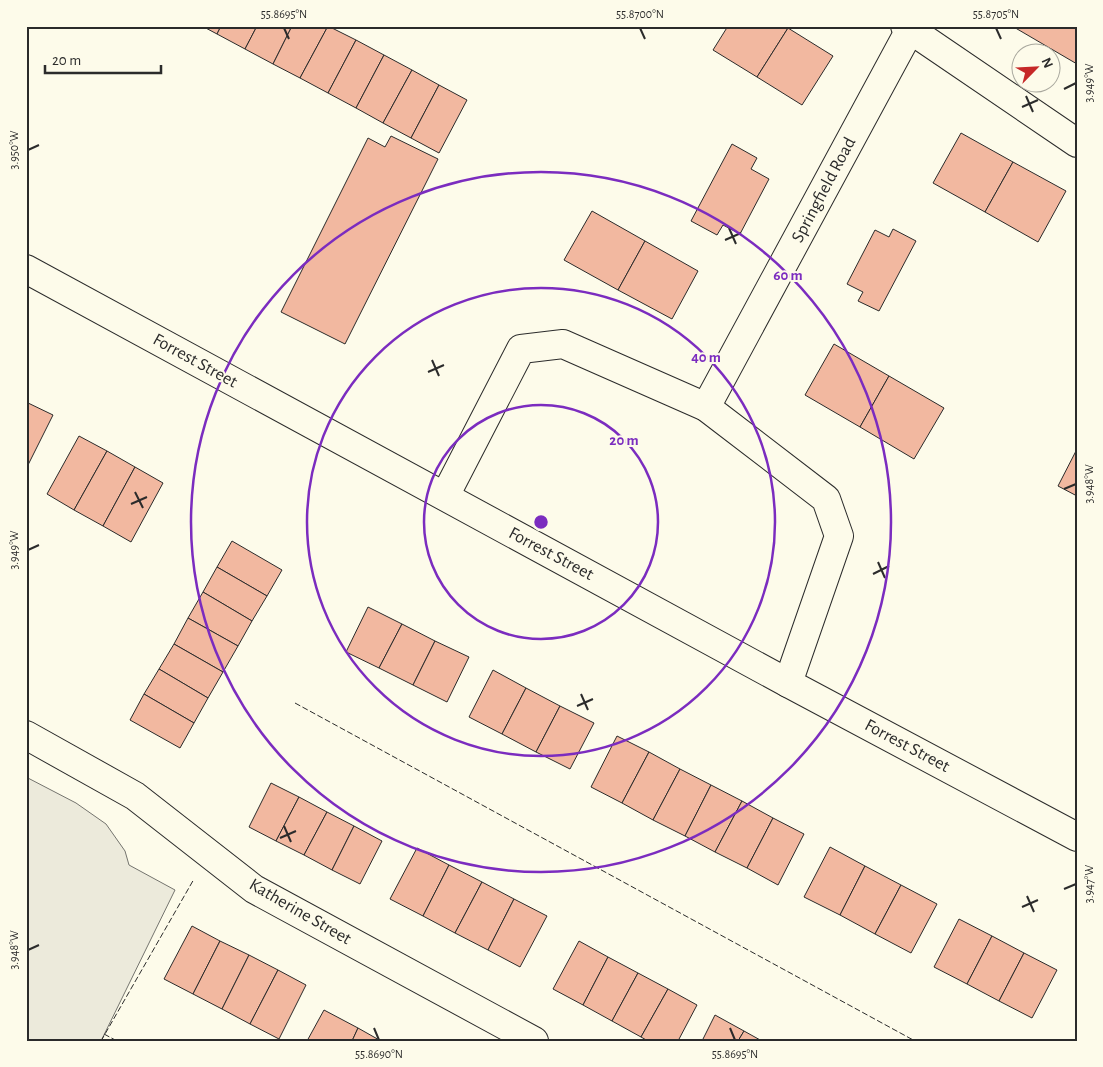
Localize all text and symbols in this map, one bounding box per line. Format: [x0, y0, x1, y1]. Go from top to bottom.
text: 55.8695°N [261, 8, 307, 20]
text: 55.8700°N [616, 8, 664, 20]
text: 55.8705°N [973, 8, 1019, 20]
scale bar [45, 42, 161, 74]
north arrow [1010, 42, 1060, 92]
text: 20 m [52, 53, 81, 68]
text: N [1039, 56, 1055, 70]
text: 3.949°W [1083, 63, 1095, 103]
text: 3.950°W [8, 130, 20, 170]
street label: Springfield Road [789, 134, 859, 246]
text: 60 m [773, 268, 803, 283]
street label: Forrest Street [150, 330, 240, 392]
text: 40 m [691, 350, 721, 365]
text: 20 m [609, 433, 639, 448]
text: 3.948°W [1083, 464, 1095, 504]
centre of rings [532, 513, 550, 531]
street label: Forrest Street [506, 524, 597, 584]
text: 3.949°W [8, 530, 20, 570]
street label: Forrest Street [862, 716, 953, 776]
text: 3.947°W [1083, 864, 1095, 903]
street label: Katherine Street [246, 876, 354, 949]
text: 3.948°W [8, 930, 20, 970]
text: 55.8690°N [355, 1048, 403, 1060]
text: 55.8695°N [712, 1048, 758, 1060]

